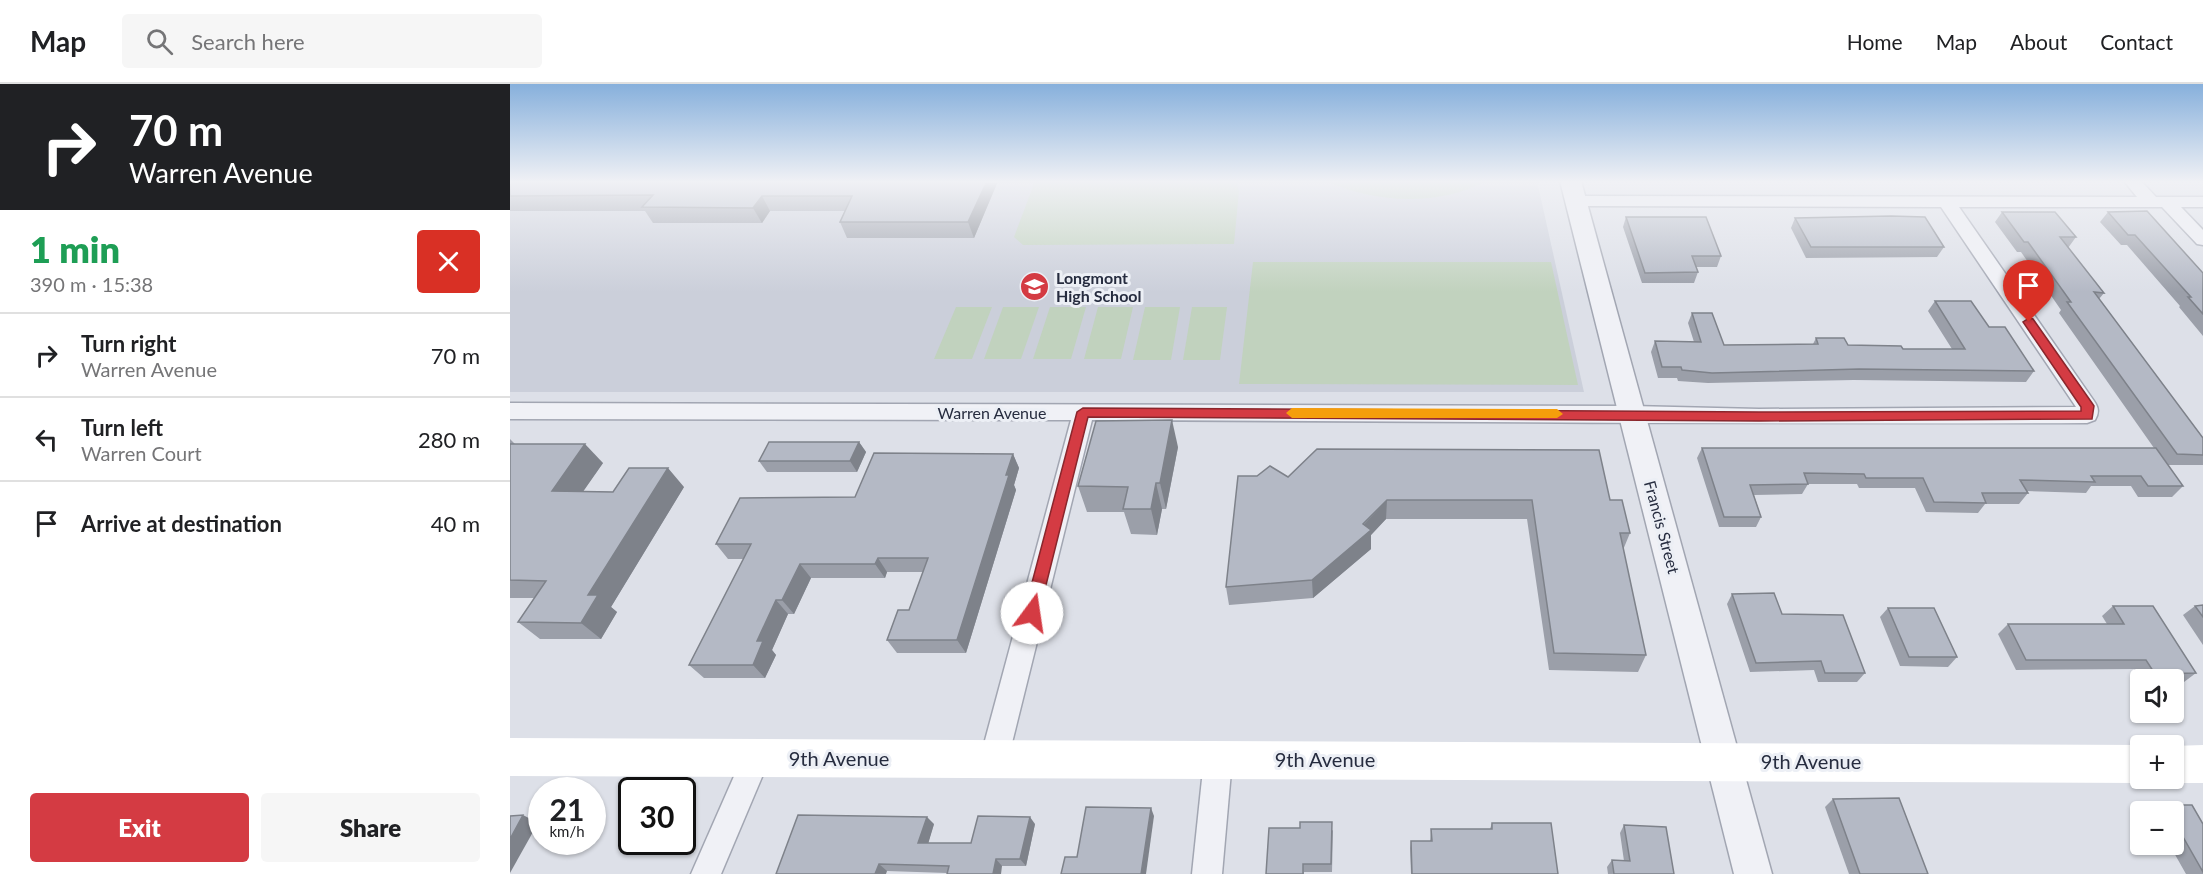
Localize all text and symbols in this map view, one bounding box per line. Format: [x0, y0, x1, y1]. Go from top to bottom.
search box [122, 14, 542, 68]
text: Map [30, 24, 86, 58]
icon: search [143, 25, 176, 58]
text: Search here [191, 28, 305, 55]
text: Home [1847, 29, 1903, 54]
text: Map [1936, 29, 1977, 54]
text: About [2010, 29, 2067, 54]
text: Contact [2100, 29, 2173, 54]
text: 70 m [129, 105, 223, 155]
icon: right [30, 108, 108, 186]
text: Warren Avenue [129, 156, 313, 189]
text: 1 min [30, 227, 120, 271]
button: close [417, 230, 480, 293]
pin [2003, 260, 2054, 322]
place label: Longmont High School [1056, 268, 1142, 305]
icon: arrive [2012, 269, 2045, 302]
school or university icon: Longmont High School [1019, 271, 1051, 303]
text: 390 m · 15:38 [30, 272, 153, 296]
text: Turn right [81, 330, 176, 357]
icon: right [30, 339, 63, 372]
text: 70 m [431, 342, 480, 369]
text: Warren Avenue [81, 357, 217, 381]
street label: Warren Avenue [938, 403, 1046, 422]
text: Turn left [81, 414, 163, 441]
icon: left [30, 423, 63, 456]
text: 280 m [418, 426, 480, 453]
text: Warren Court [81, 441, 202, 465]
street label: Francis Street [1641, 478, 1684, 576]
icon: arrive [30, 507, 63, 540]
text: Arrive at destination [81, 510, 282, 537]
text: 40 m [431, 510, 480, 537]
position arrow [1000, 581, 1064, 645]
map controls [2130, 669, 2184, 855]
button: sound [2130, 669, 2184, 723]
button: + [2130, 735, 2184, 789]
street label: 9th Avenue [789, 746, 889, 770]
street label: 9th Avenue [1275, 747, 1375, 771]
street label: 9th Avenue [1761, 749, 1861, 773]
speed limit sign: 30 [618, 777, 696, 855]
text: 21 [550, 791, 584, 827]
button: Exit [30, 793, 249, 862]
button: Share [261, 793, 480, 862]
button: − [2130, 801, 2184, 855]
text: km/h [549, 822, 585, 840]

